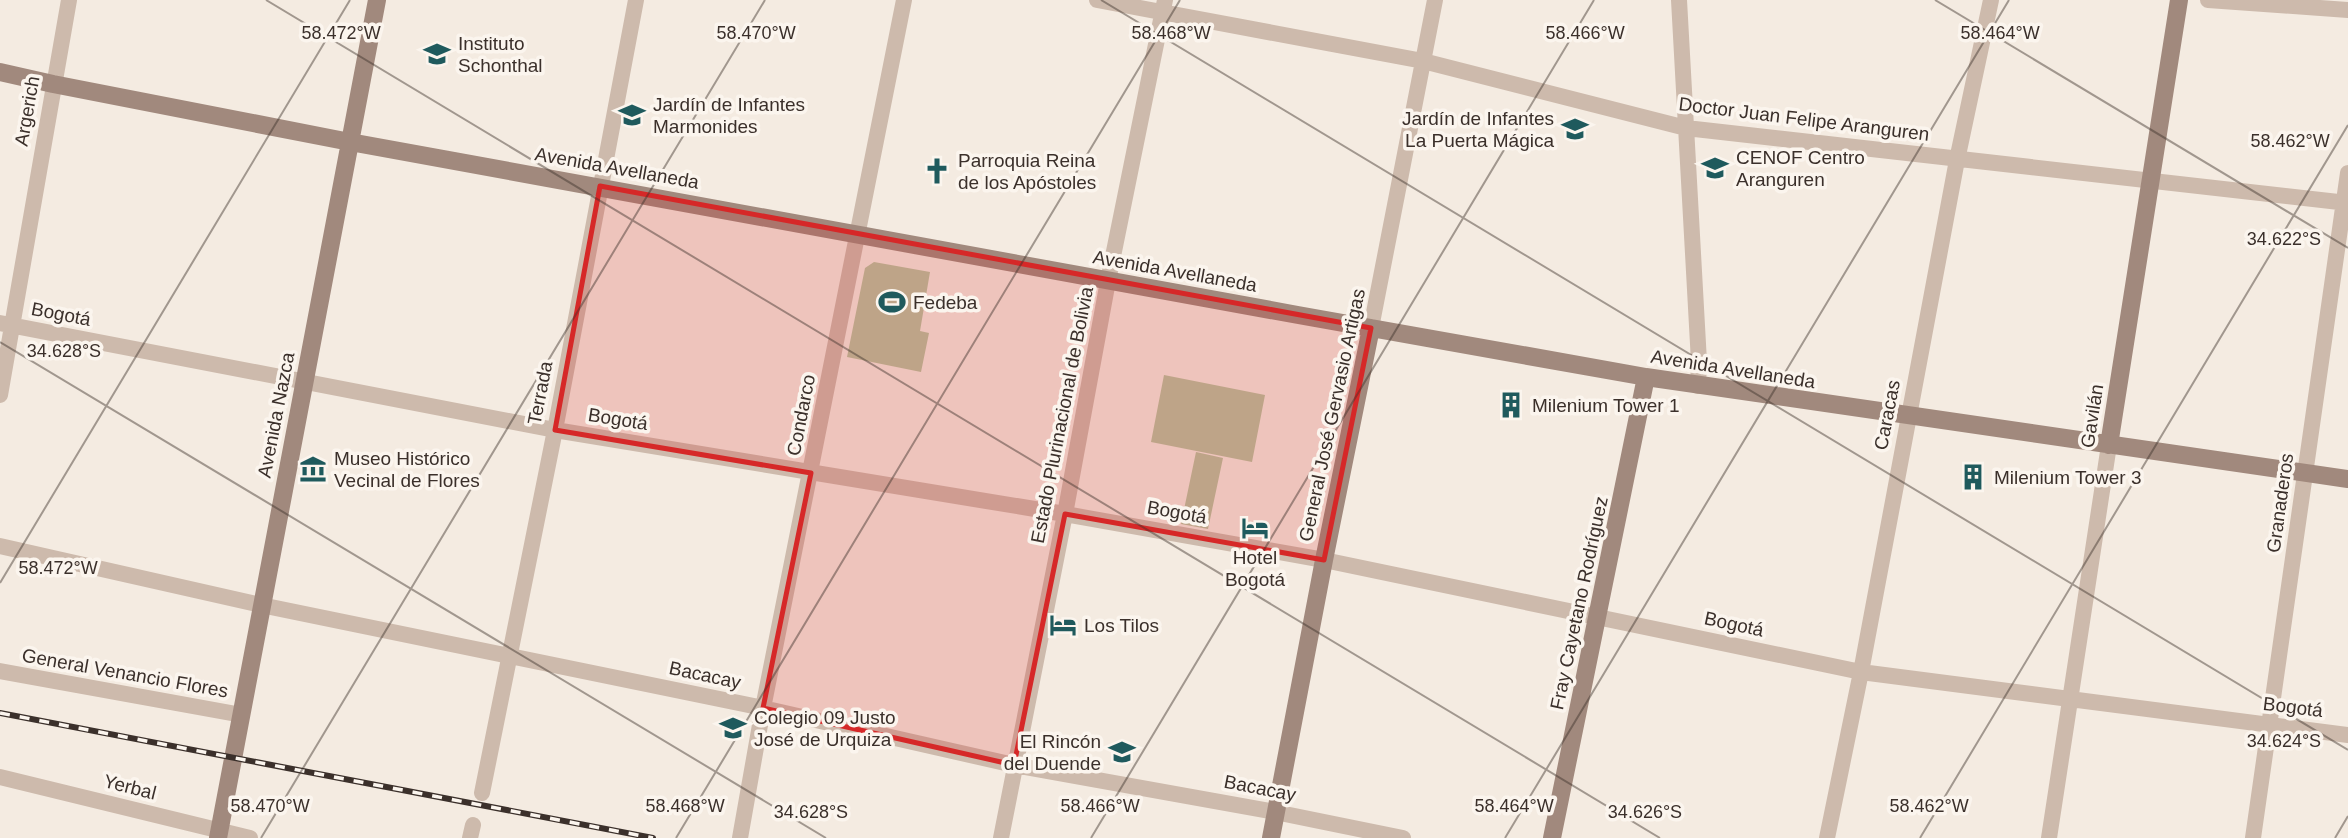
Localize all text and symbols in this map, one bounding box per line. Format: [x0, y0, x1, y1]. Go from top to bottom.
text: 58.472°W [301, 23, 381, 43]
text: 58.470°W [716, 23, 796, 43]
text: 58.468°W [1131, 23, 1211, 43]
text: 58.466°W [1545, 23, 1625, 43]
text: 58.464°W [1960, 23, 2040, 43]
place label: Instituto Schonthal [458, 33, 543, 76]
school or university icon: Instituto Schonthal [422, 39, 452, 69]
street label: Argerich [11, 74, 43, 148]
street label: Doctor Juan Felipe Aranguren [1677, 93, 1931, 145]
place label: Jardín de Infantes Marmonides [653, 94, 805, 137]
school or university icon: Jardín de Infantes Marmonides [617, 100, 647, 130]
place label: Jardín de Infantes La Puerta Mágica [1402, 108, 1554, 151]
school or university icon: Jardín de Infantes La Puerta Mágica [1560, 114, 1590, 144]
text: 58.462°W [2250, 131, 2330, 151]
street label: Avenida Avellaneda [533, 143, 701, 193]
place label: CENOF Centro Aranguren [1736, 147, 1865, 190]
place label: Parroquia Reina de los Apóstoles [958, 150, 1096, 193]
school or university icon: CENOF Centro Aranguren [1700, 153, 1730, 183]
church icon: Parroquia Reina de los Apóstoles [922, 156, 952, 186]
text: 34.622°S [2247, 229, 2321, 249]
street label: Avenida Avellaneda [1091, 246, 1259, 296]
street label: Estado Plurinacional de Bolivia [1027, 285, 1097, 545]
sports icon: Fedeba [877, 287, 907, 317]
street label: General José Gervasio Artigas [1295, 287, 1369, 543]
place label: Fedeba [913, 292, 978, 313]
street label: Bogotá [29, 298, 93, 330]
text: 34.628°S [27, 341, 101, 361]
street label: Avenida Avellaneda [1649, 346, 1817, 392]
street label: Avenida Nazca [254, 350, 299, 480]
street label: Terrada [524, 359, 557, 427]
street label: Condarco [783, 373, 819, 457]
street label: Caracas [1870, 378, 1904, 452]
street label: Gavilán [2077, 383, 2107, 449]
building icon: Milenium Tower 1 [1496, 390, 1526, 420]
place label: Milenium Tower 1 [1532, 395, 1679, 416]
street label: Bogotá [587, 404, 650, 434]
place label: Museo Histórico Vecinal de Flores [334, 448, 480, 491]
street label: Granaderos [2263, 452, 2297, 554]
museum icon: Museo Histórico Vecinal de Flores [298, 454, 328, 484]
building icon: Milenium Tower 3 [1958, 462, 1988, 492]
place label: Milenium Tower 3 [1994, 467, 2141, 488]
street label: Fray Cayetano Rodríguez [1546, 494, 1612, 712]
street label: Bogotá [1146, 496, 1209, 528]
hotel icon: Hotel Bogotá [1240, 513, 1270, 543]
place label: Hotel Bogotá [1225, 547, 1286, 590]
text: 58.472°W [18, 558, 98, 578]
street label: Bogotá [1702, 607, 1766, 641]
hotel icon: Los Tilos [1048, 610, 1078, 640]
place label: Los Tilos [1084, 615, 1159, 636]
street label: General Venancio Flores [20, 645, 230, 701]
street label: Bacacay [667, 657, 743, 693]
street label: Bogotá [2262, 693, 2325, 721]
place label: Colegio 09 Justo José de Urquiza [754, 707, 896, 750]
school or university icon: Colegio 09 Justo José de Urquiza [718, 713, 748, 743]
place label: El Rincón del Duende [1004, 731, 1101, 774]
text: 34.624°S [2247, 731, 2321, 751]
school or university icon: El Rincón del Duende [1107, 737, 1137, 767]
street label: Yerbal [102, 770, 158, 804]
street label: Bacacay [1222, 771, 1298, 805]
text: 58.470°W [230, 796, 310, 816]
text: 58.468°W [645, 796, 725, 816]
text: 58.466°W [1060, 796, 1140, 816]
text: 58.464°W [1474, 796, 1554, 816]
text: 58.462°W [1889, 796, 1969, 816]
text: 34.628°S [774, 802, 848, 822]
text: 34.626°S [1608, 802, 1682, 822]

